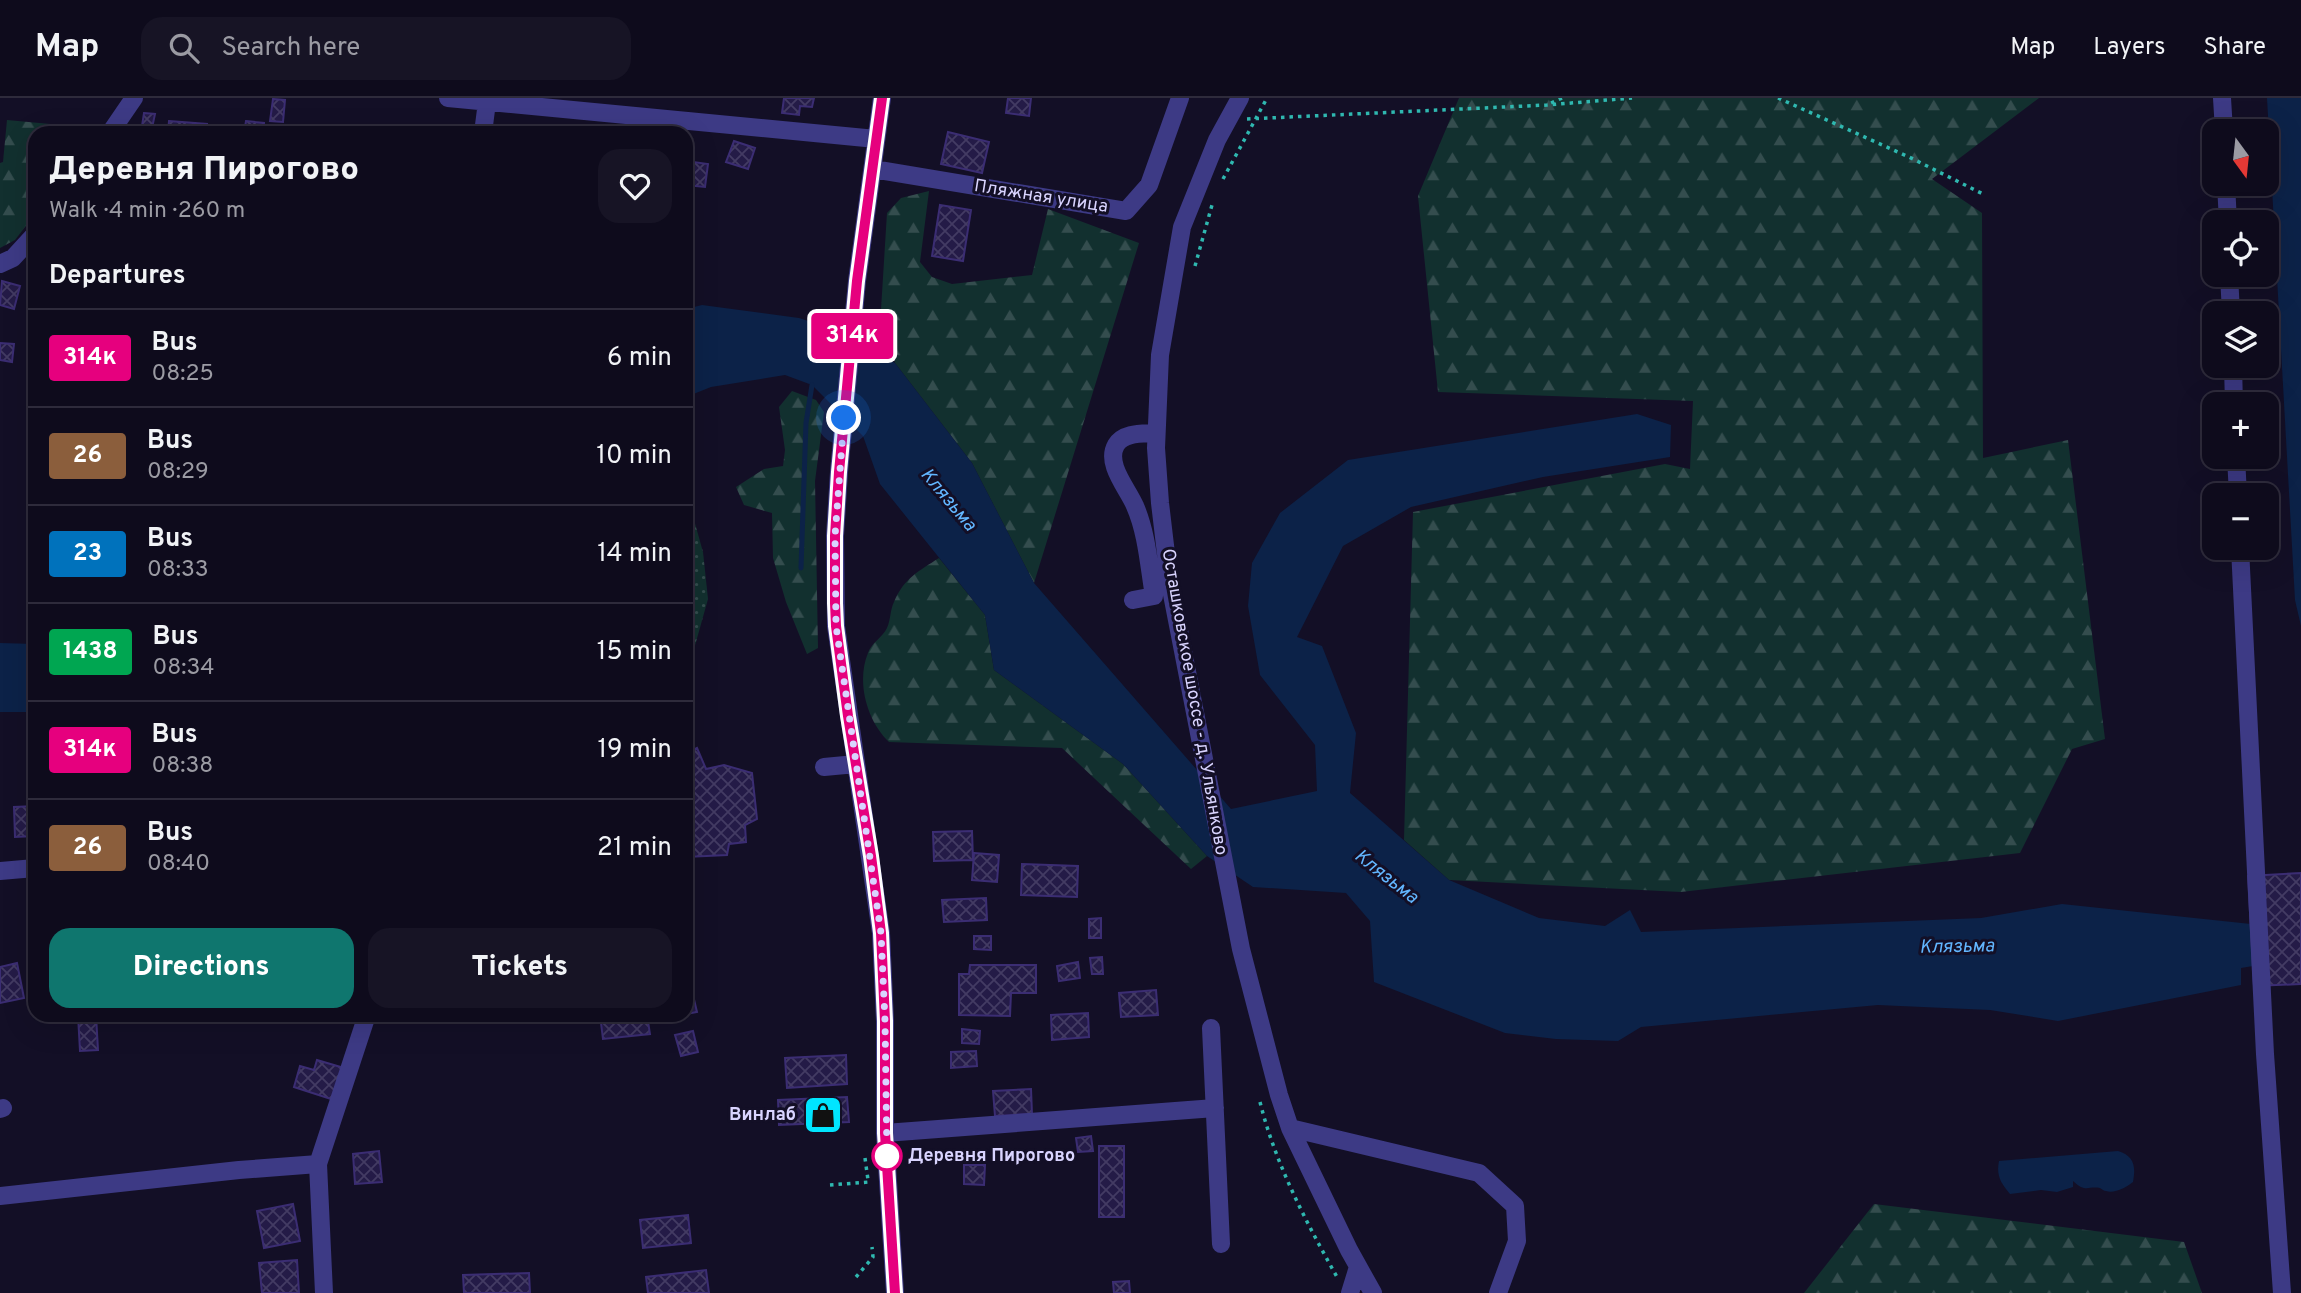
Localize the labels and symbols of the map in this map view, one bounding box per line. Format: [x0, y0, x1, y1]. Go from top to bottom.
north arrow [2202, 119, 2278, 196]
street label: Пляжная улица [972, 175, 1110, 219]
line badge: 314к [803, 313, 901, 359]
your location [826, 400, 861, 435]
water label: Клязьма [915, 464, 981, 537]
street label: Осташковское шоссе - д. Ульянково [1156, 547, 1232, 857]
water label: Клязьма [1349, 844, 1423, 910]
water label: Клязьма [1919, 934, 1995, 960]
shop icon: Винлаб [802, 1094, 844, 1136]
place label: Винлаб [729, 1104, 796, 1127]
marker: Деревня Пирогово [872, 1141, 902, 1171]
place label: Деревня Пирогово [908, 1145, 1075, 1168]

